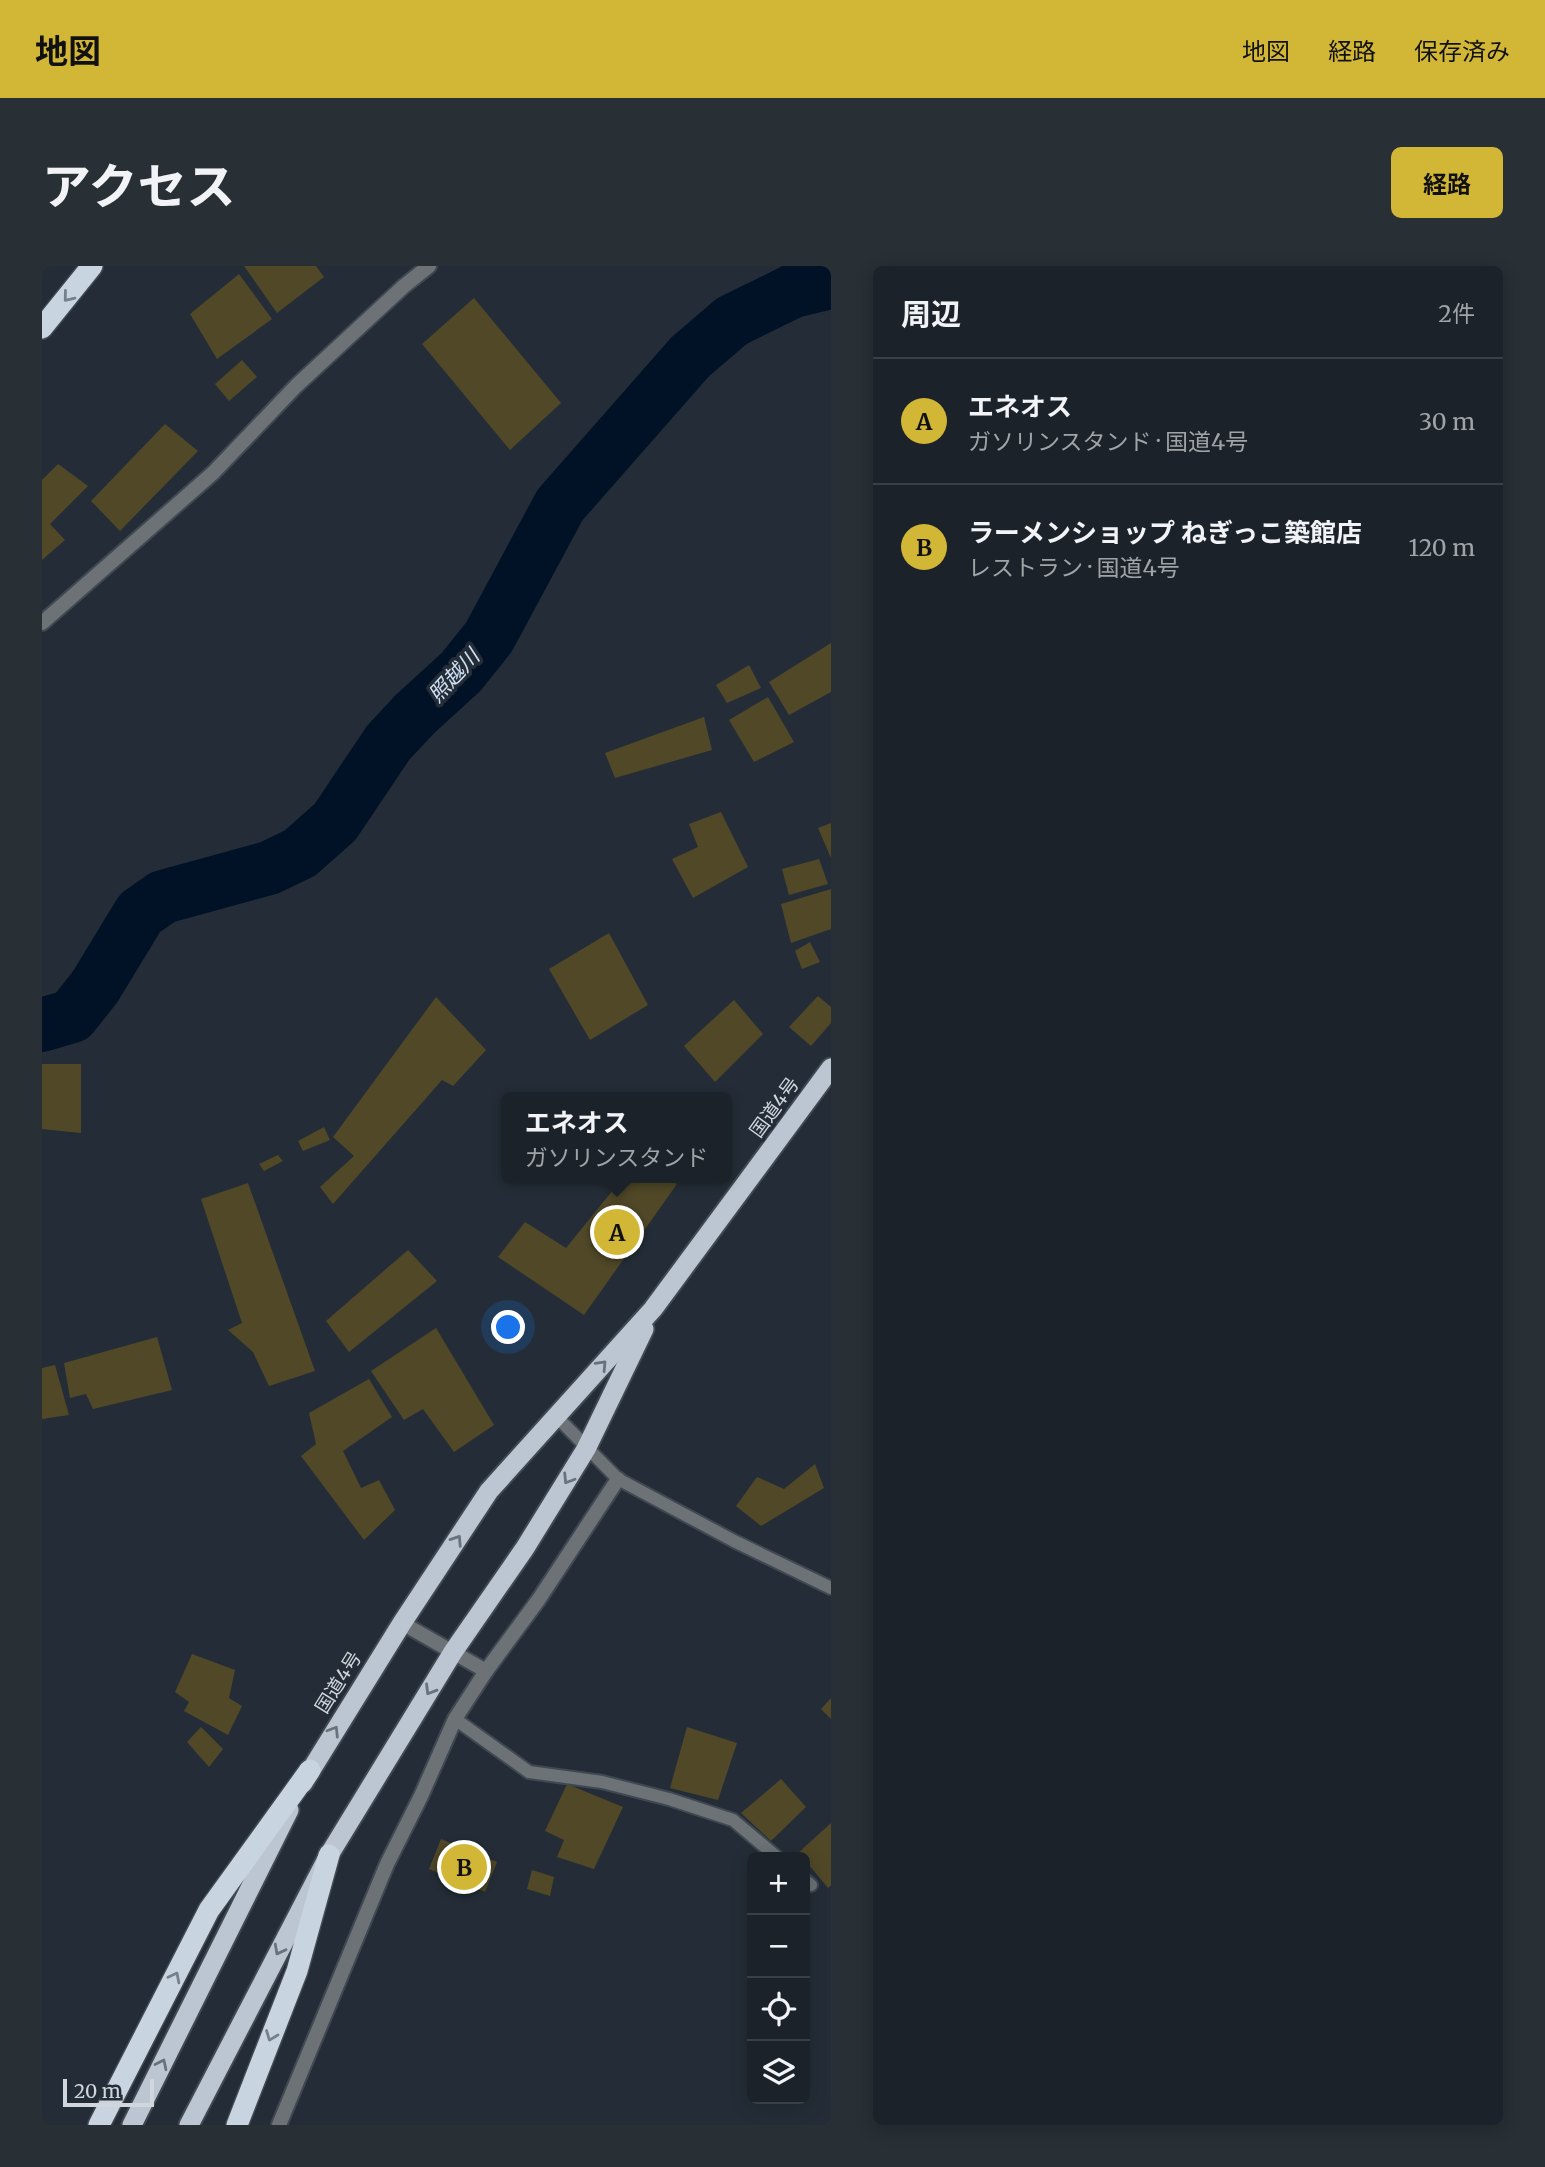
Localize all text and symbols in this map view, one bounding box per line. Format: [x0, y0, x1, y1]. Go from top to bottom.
text: 地図 [35, 31, 101, 72]
text: 地図 [1242, 36, 1290, 67]
text: 経路 [1328, 36, 1376, 67]
text: 保存済み [1414, 36, 1510, 67]
button: 経路 [1391, 147, 1503, 218]
text: アクセス [42, 156, 236, 217]
one-way arrow [63, 290, 76, 302]
text: 周辺 [901, 295, 961, 333]
text: 2件 [1438, 299, 1475, 328]
text: エネオス [968, 390, 1072, 423]
text: A [916, 407, 932, 436]
text: 30 m [1419, 407, 1475, 436]
text: ガソリンスタンド · 国道4号 [968, 427, 1248, 456]
text: ラーメンショップ ねぎっこ築館店 [968, 516, 1362, 549]
text: B [916, 533, 932, 562]
text: 120 m [1409, 533, 1475, 562]
text: レストラン · 国道4号 [968, 553, 1180, 582]
water label: 照越川 [422, 642, 486, 708]
street label: 国道4号 [744, 1072, 804, 1142]
popup [501, 1092, 732, 1183]
text: エネオス [525, 1106, 629, 1139]
text: ガソリンスタンド [525, 1143, 708, 1172]
pin: A [594, 1206, 640, 1258]
your location [491, 1310, 525, 1344]
one-way arrow [593, 1360, 606, 1373]
one-way arrow [563, 1472, 576, 1485]
one-way arrow [448, 1534, 461, 1547]
street label: 国道4号 [310, 1647, 366, 1717]
one-way arrow [425, 1682, 438, 1695]
one-way arrow [326, 1726, 339, 1739]
pin: B [441, 1841, 487, 1893]
map controls [747, 1852, 810, 2104]
button: + [747, 1852, 810, 1915]
button: − [747, 1915, 810, 1978]
one-way arrow [274, 1943, 288, 1956]
one-way arrow [166, 1972, 180, 1984]
button: locate [747, 1978, 810, 2041]
one-way arrow [266, 2029, 280, 2041]
button: layers [747, 2041, 810, 2104]
one-way arrow [154, 2059, 168, 2071]
scale bar [63, 2076, 154, 2108]
text: 20 m [74, 2079, 121, 2103]

